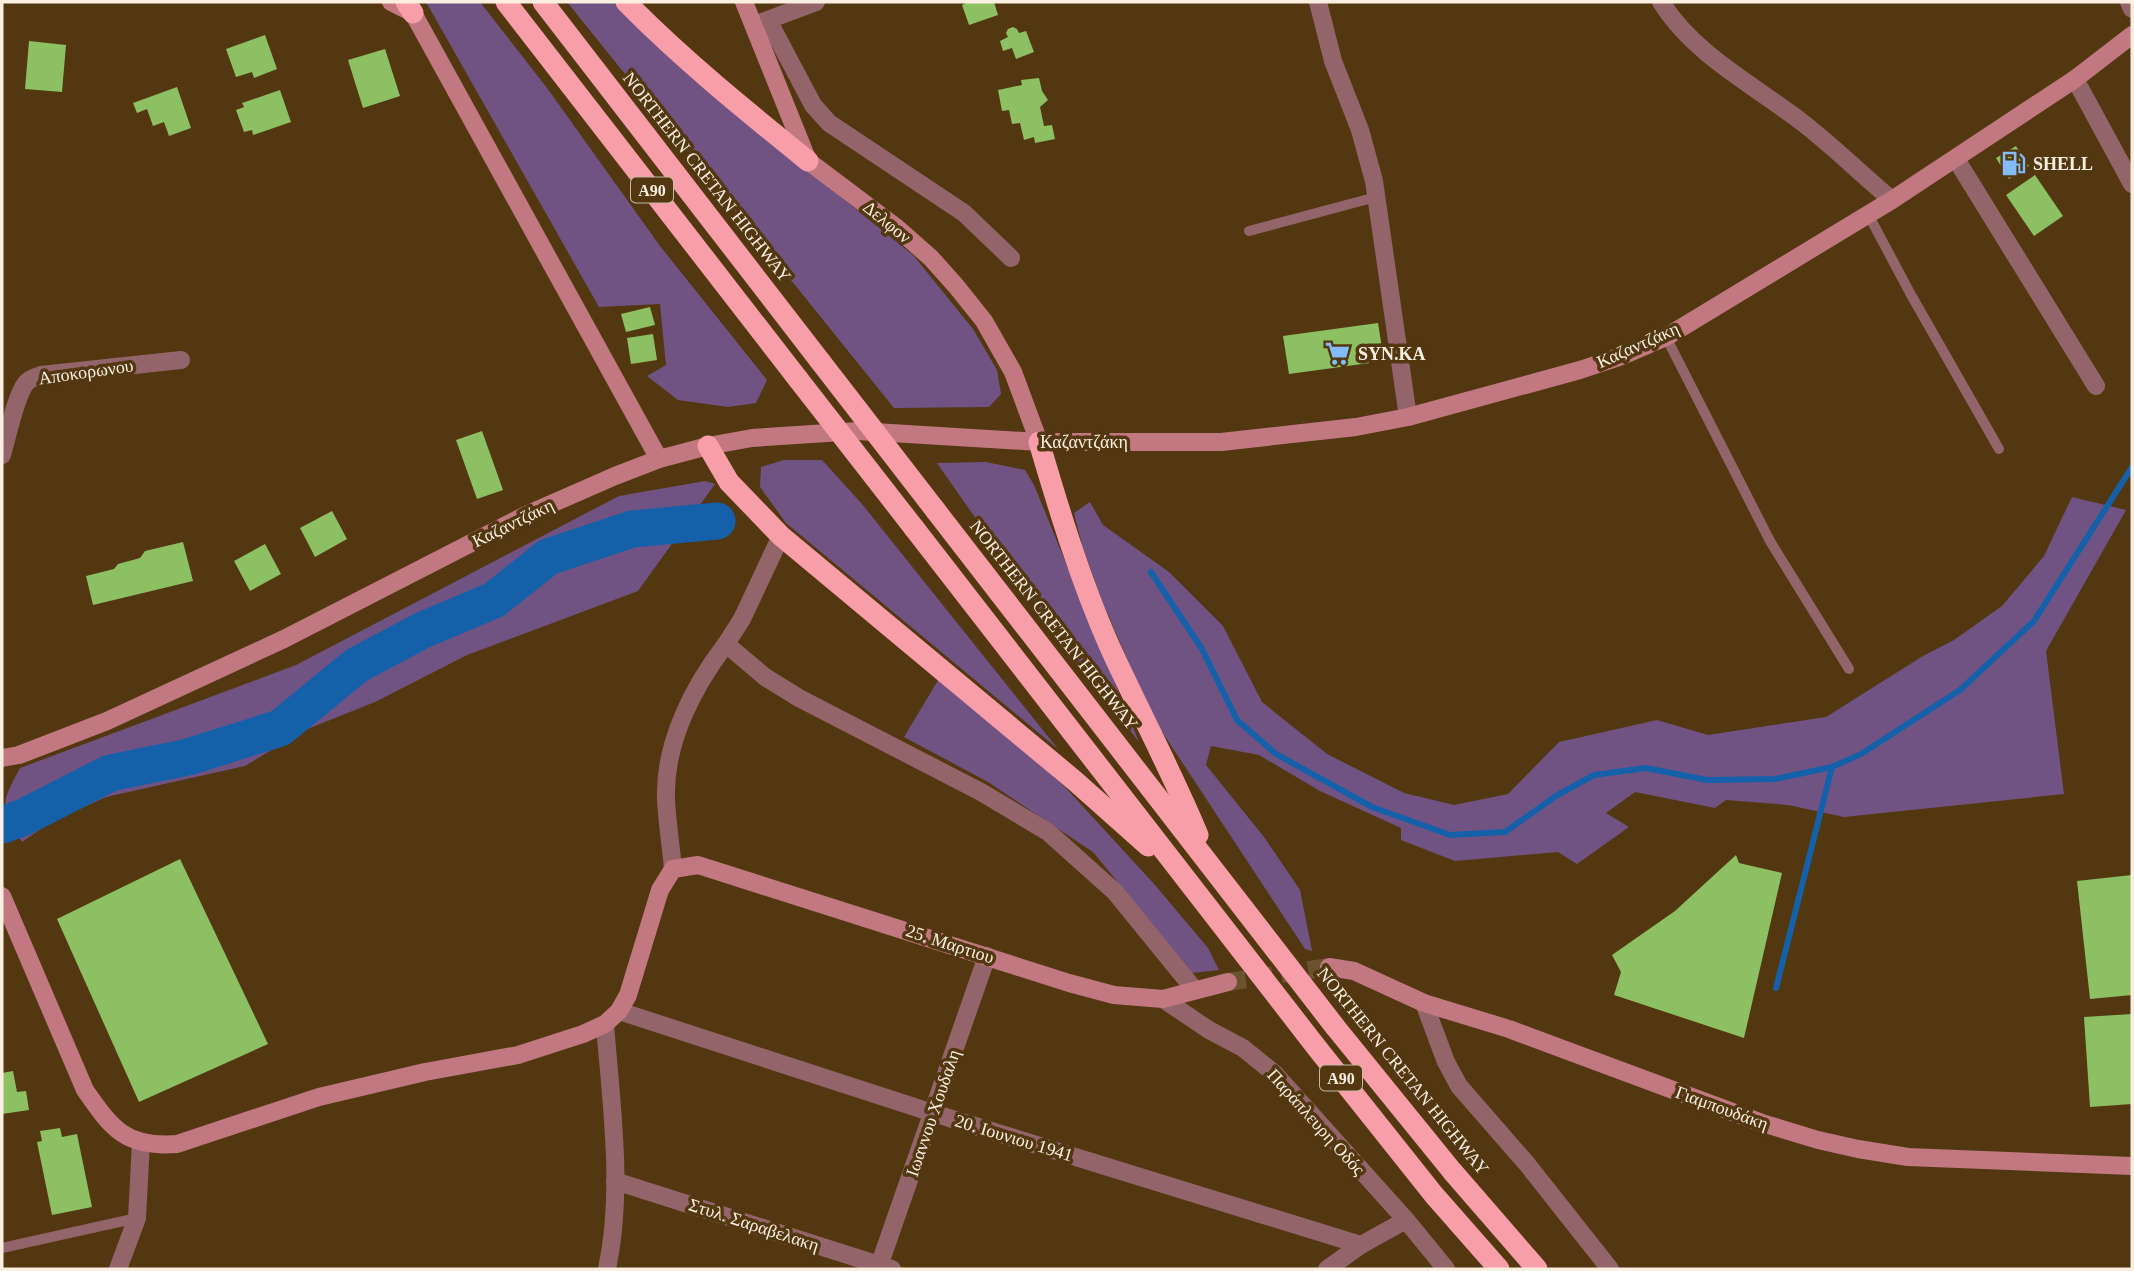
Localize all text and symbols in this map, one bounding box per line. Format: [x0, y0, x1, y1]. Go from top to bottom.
street label: NORTHERN CRETAN HIGHWAY [619, 68, 795, 286]
fuel station icon: SHELL [1999, 150, 2027, 178]
place label: SHELL [2033, 154, 2093, 174]
road number: Α90 [631, 178, 673, 202]
street label: Δελφον [859, 197, 915, 247]
street label: Καζαντζάκη [1594, 318, 1682, 372]
supermarket icon: SYN.KA [1324, 340, 1352, 368]
place label: SYN.KA [1358, 344, 1426, 364]
street label: Αποκορωνου [37, 355, 135, 389]
street label: Καζαντζάκη [1040, 432, 1128, 452]
street label: Καζαντζάκη [469, 495, 557, 551]
street label: NORTHERN CRETAN HIGHWAY [966, 516, 1142, 734]
street label: 25. Μαρτιου [903, 920, 997, 968]
street label: NORTHERN CRETAN HIGHWAY [1313, 963, 1493, 1179]
street label: Ιωαννου Χουδαλη [902, 1047, 964, 1179]
street label: Παράπλευρη Οδός [1263, 1065, 1369, 1179]
road number: Α90 [1320, 1066, 1362, 1090]
street label: Γιαμπουδάκη [1673, 1082, 1771, 1134]
street label: 20. Ιουνιου 1941 [953, 1111, 1075, 1165]
street label: Στυλ. Σαραβελακη [686, 1195, 822, 1255]

